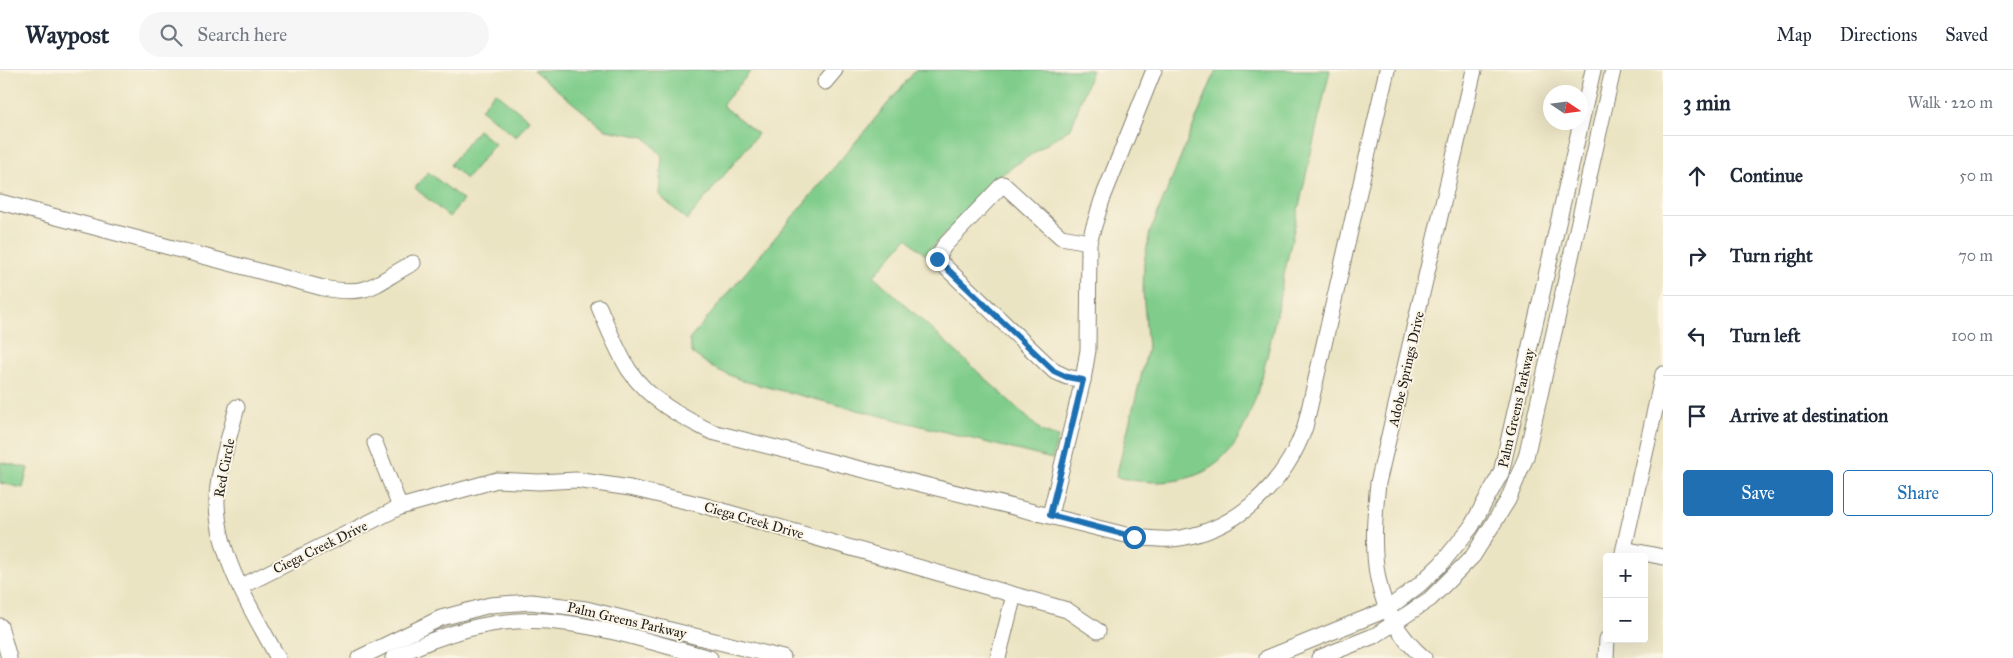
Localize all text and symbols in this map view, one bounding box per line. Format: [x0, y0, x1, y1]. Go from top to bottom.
search box [139, 12, 489, 57]
text: Waypost [25, 20, 109, 50]
icon: search [157, 21, 185, 49]
text: Search here [197, 23, 287, 46]
text: Map [1776, 24, 1812, 46]
text: Directions [1840, 24, 1917, 46]
text: Saved [1945, 24, 1988, 46]
north arrow [1543, 85, 1588, 130]
text: 3 min [1683, 90, 1731, 116]
text: Walk · 220 m [1908, 93, 1993, 112]
icon: ahead [1683, 162, 1711, 190]
text: Continue [1730, 164, 1803, 187]
text: 50 m [1959, 166, 1993, 185]
icon: right [1683, 242, 1711, 270]
text: Turn right [1730, 244, 1813, 267]
text: 70 m [1958, 246, 1993, 265]
route end [926, 248, 949, 271]
street label: Adobe Springs Drive [1385, 310, 1428, 429]
icon: left [1683, 322, 1711, 350]
text: Turn left [1730, 324, 1800, 347]
text: 100 m [1951, 326, 1993, 345]
street label: Palm Greens Parkway [1495, 346, 1539, 469]
icon: arrive [1683, 402, 1711, 430]
text: Arrive at destination [1730, 404, 1888, 427]
street label: Red Circle [210, 437, 239, 499]
button: Save [1683, 470, 1833, 516]
button: Share [1843, 470, 1993, 516]
street label: Ciega Creek Drive [702, 498, 806, 543]
street label: Ciega Creek Drive [270, 517, 370, 578]
route start [1123, 526, 1146, 549]
map controls [1603, 553, 1648, 643]
button: + [1603, 553, 1648, 598]
button: − [1603, 598, 1648, 643]
street label: Palm Greens Parkway [566, 599, 689, 643]

